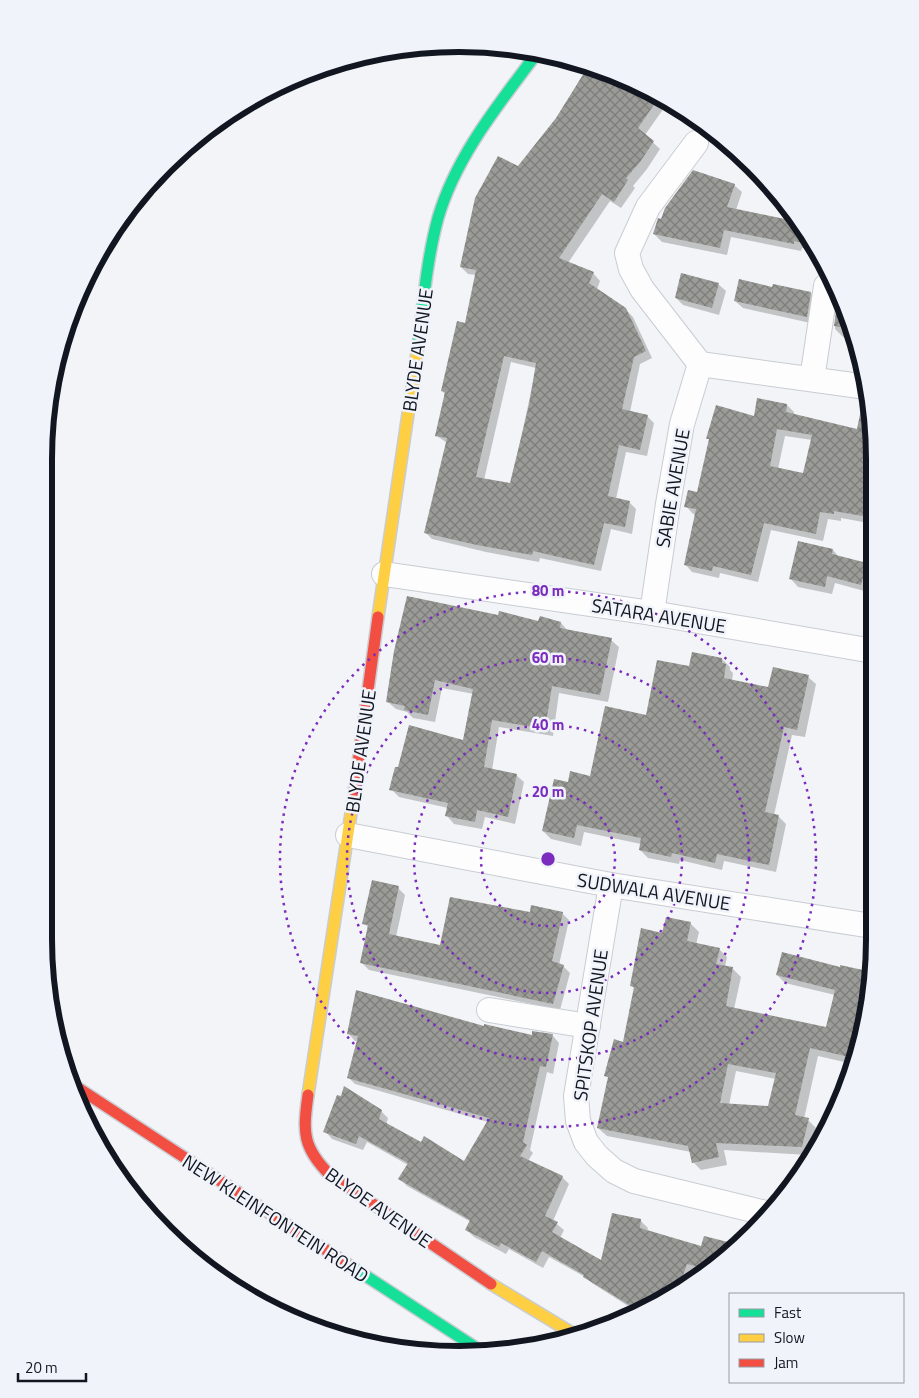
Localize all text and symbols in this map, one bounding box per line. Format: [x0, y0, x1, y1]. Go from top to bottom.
street label: BLYDE AVENUE [394, 286, 440, 414]
street label: SABIE AVENUE [647, 426, 697, 550]
text: 80 m [532, 579, 564, 602]
street label: SATARA AVENUE [590, 590, 728, 640]
text: 60 m [532, 646, 564, 669]
street label: BLYDE AVENUE [337, 687, 383, 815]
text: 40 m [532, 713, 564, 736]
text: 20 m [532, 780, 564, 803]
centre of rings [539, 850, 557, 868]
street label: SUDWALA AVENUE [575, 865, 733, 917]
street label: SPITSKOP AVENUE [565, 947, 615, 1103]
street label: NEW KLEINFONTEIN ROAD [177, 1147, 375, 1289]
street label: BLYDE AVENUE [320, 1159, 438, 1255]
legend [729, 1293, 904, 1383]
text: Fast [774, 1301, 802, 1324]
text: Slow [774, 1326, 805, 1349]
scale bar [18, 1350, 85, 1382]
text: Jam [774, 1351, 798, 1374]
text: 20 m [25, 1356, 58, 1379]

